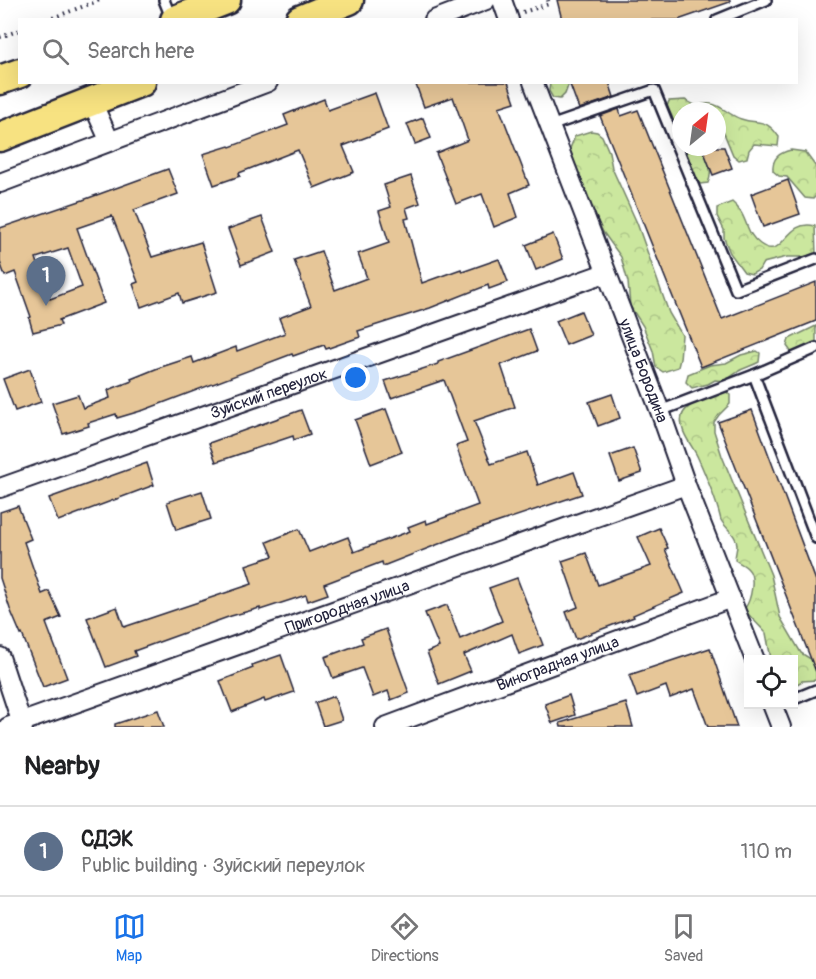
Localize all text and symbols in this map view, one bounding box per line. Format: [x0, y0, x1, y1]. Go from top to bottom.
search box [18, 18, 798, 84]
icon: search [39, 35, 72, 68]
text: Search here [87, 37, 194, 65]
north arrow [672, 102, 726, 156]
pin: 1 [26, 256, 66, 306]
street label: улица Бородина [614, 315, 672, 425]
your location [341, 363, 370, 392]
street label: Зуйский переулок [208, 364, 330, 423]
street label: Пригородная улица [283, 576, 412, 638]
street label: Виноградная улица [494, 632, 622, 696]
map controls [744, 655, 798, 709]
button: locate [744, 655, 798, 709]
text: Nearby [24, 750, 100, 782]
text: СДЭК [81, 825, 134, 853]
text: 1 [40, 839, 47, 864]
text: 110 m [741, 839, 792, 864]
text: Public building · Зуйский переулок [81, 853, 366, 878]
tab: Map [113, 910, 146, 966]
tab: Directions [371, 910, 439, 966]
tab: Saved [664, 910, 703, 966]

